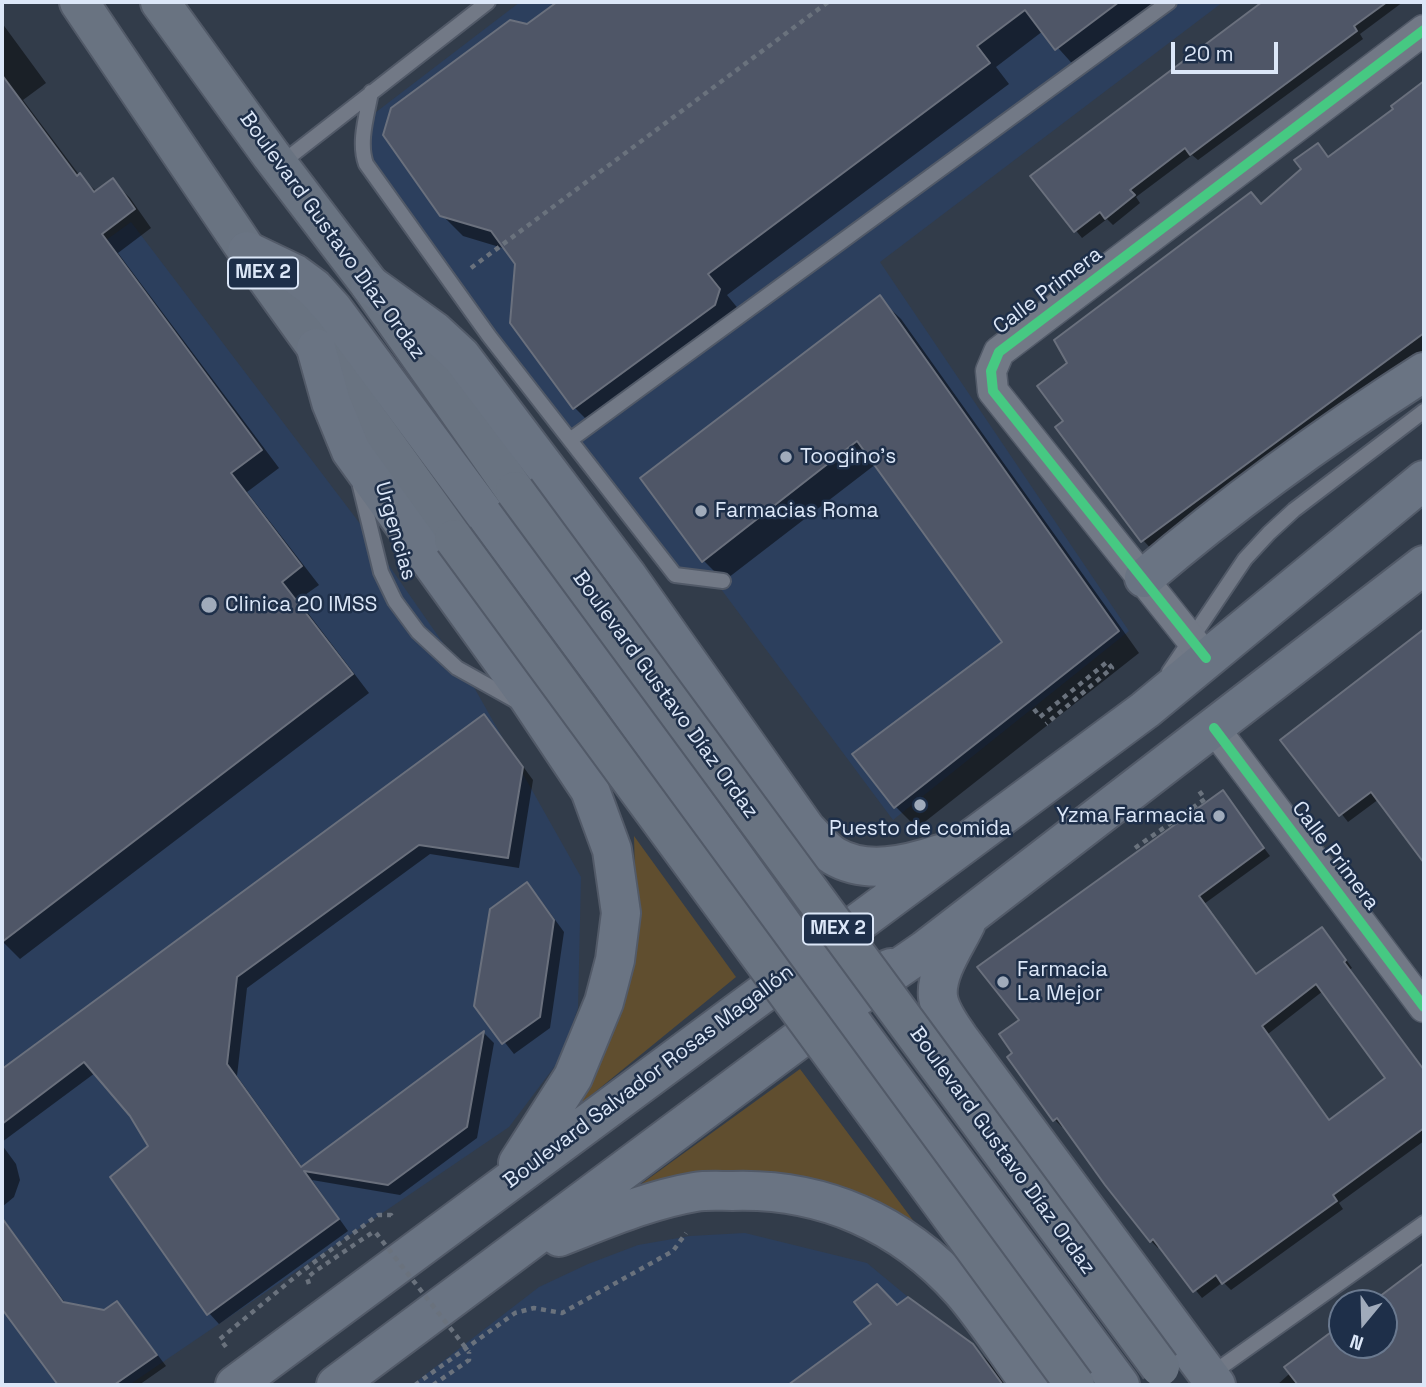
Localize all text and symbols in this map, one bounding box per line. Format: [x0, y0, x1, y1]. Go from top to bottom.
scale bar [1174, 28, 1281, 72]
text: 20 m [1184, 40, 1234, 67]
street label: Boulevard Gustavo Díaz Ordaz [234, 107, 430, 365]
street label: Calle Primera [989, 242, 1107, 340]
road number: MEX 2 [228, 258, 298, 288]
place label: Toogino's [800, 444, 896, 470]
marker: Toogino's [778, 449, 794, 465]
street label: Urgencias [369, 479, 421, 583]
place label: Farmacias Roma [715, 498, 879, 524]
marker: Farmacias Roma [693, 503, 709, 519]
street label: Boulevard Gustavo Díaz Ordaz [567, 566, 763, 824]
place label: Clinica 20 IMSS [225, 592, 377, 618]
marker: Clinica 20 IMSS [199, 595, 219, 615]
marker: Puesto de comida [912, 797, 928, 813]
street label: Calle Primera [1286, 797, 1384, 915]
place label: Yzma Farmacia [1056, 803, 1205, 829]
marker: Yzma Farmacia [1211, 808, 1227, 824]
place label: Puesto de comida [829, 816, 1011, 842]
road number: MEX 2 [803, 914, 873, 945]
place label: Farmacia La Mejor [1017, 957, 1108, 1007]
street label: Boulevard Salvador Rosas Magallón [499, 960, 799, 1194]
marker: Farmacia La Mejor [995, 974, 1011, 990]
street label: Boulevard Gustavo Díaz Ordaz [904, 1022, 1100, 1280]
north arrow [1328, 1289, 1398, 1359]
text: N [1347, 1329, 1367, 1356]

